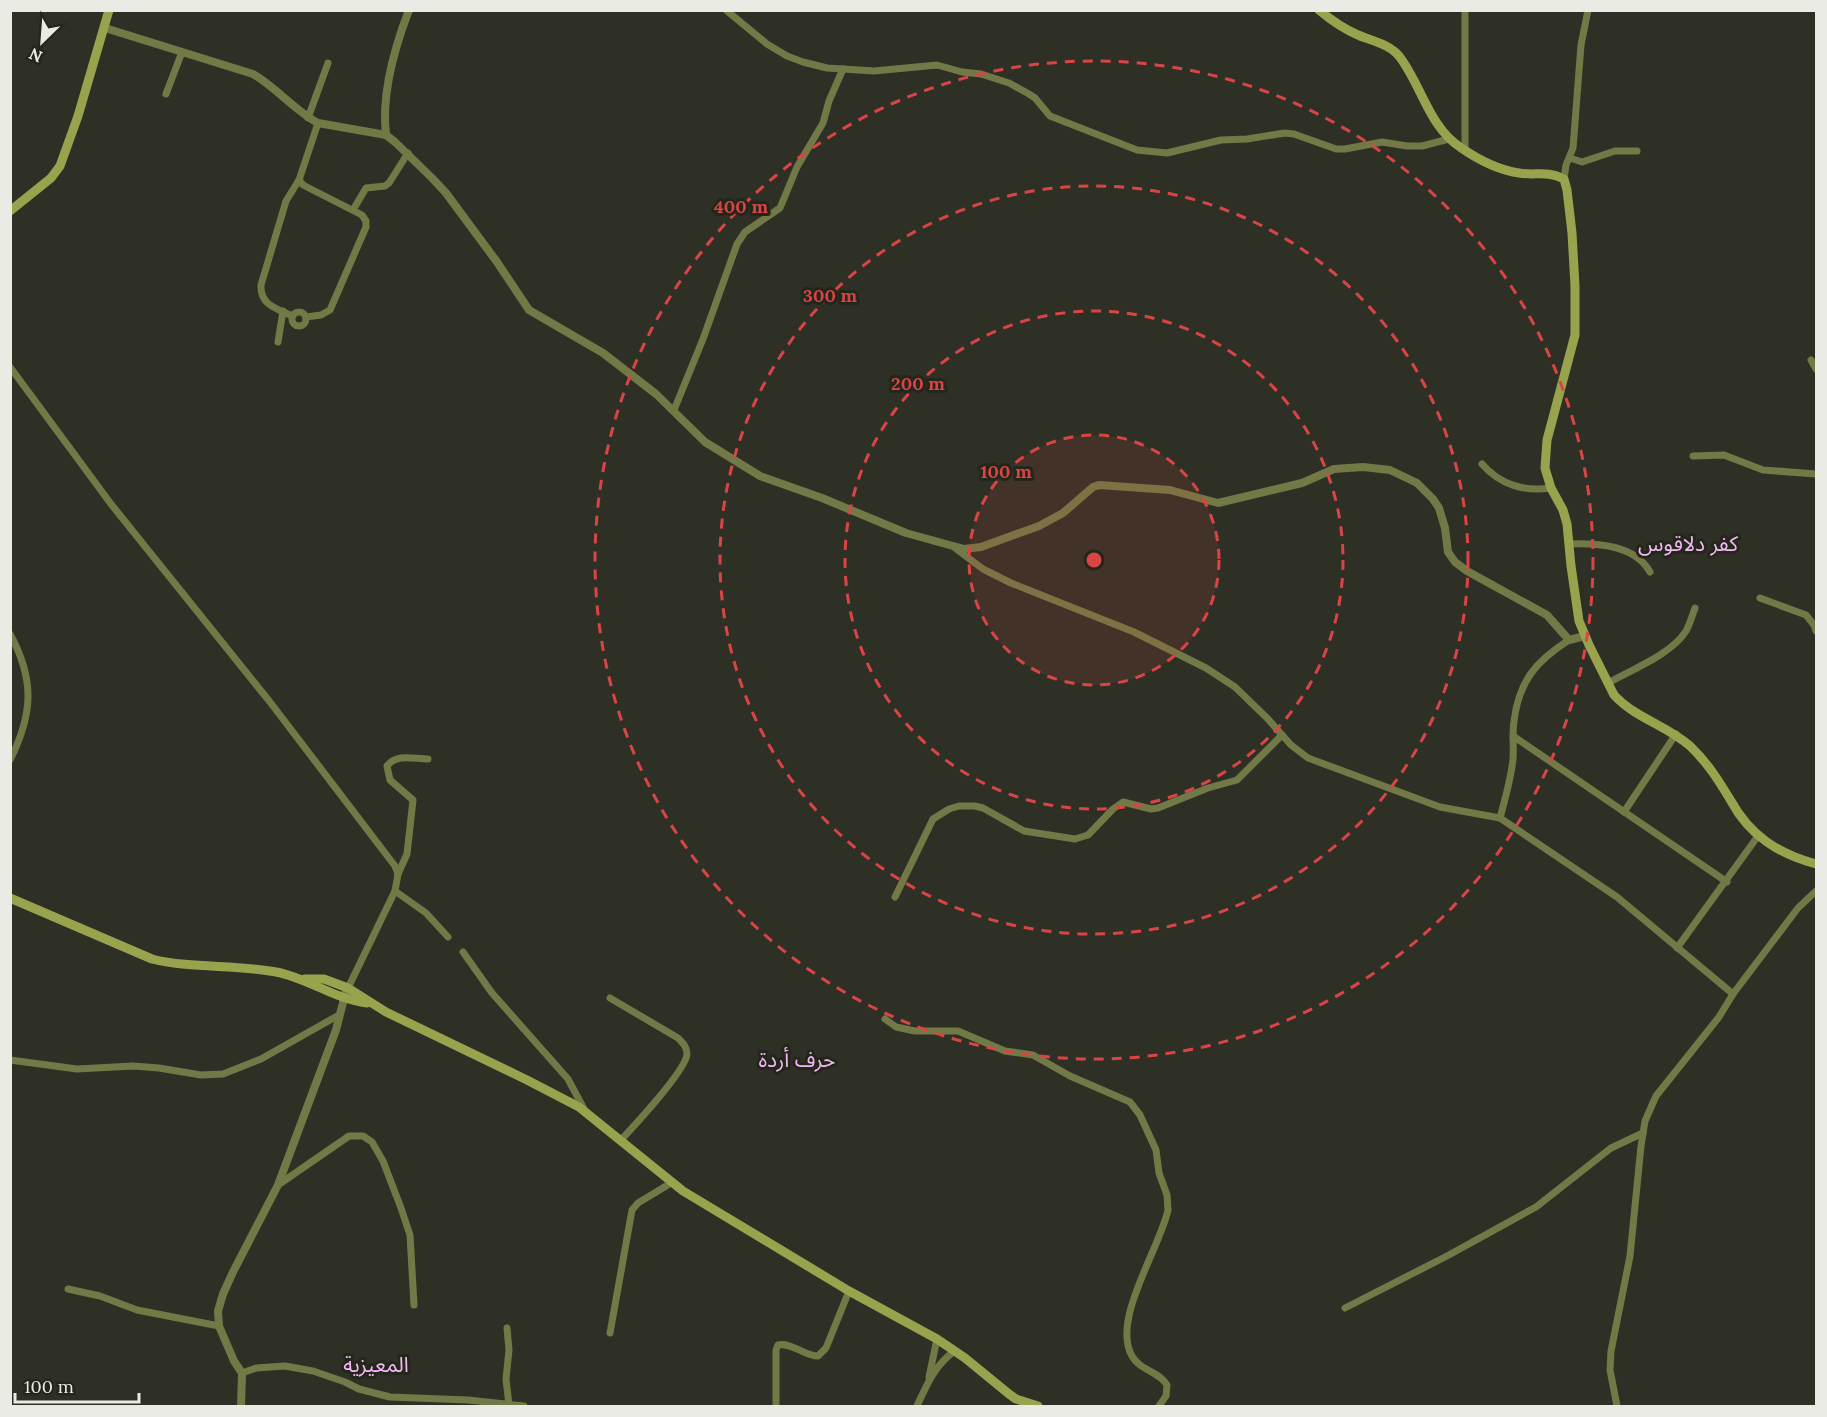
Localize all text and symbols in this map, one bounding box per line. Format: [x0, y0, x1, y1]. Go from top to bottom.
north arrow [12, 12, 72, 72]
text: N [26, 44, 45, 67]
text: 400 m [714, 195, 768, 218]
text: 300 m [803, 284, 858, 307]
text: 200 m [891, 372, 945, 395]
text: 100 m [980, 460, 1032, 483]
district label: كفر دلاقوس [1638, 530, 1738, 557]
centre of rings [1084, 550, 1104, 570]
district label: حرف أردة [759, 1046, 835, 1073]
district label: المعيزية [343, 1351, 409, 1378]
scale bar [15, 1366, 140, 1404]
text: 100 m [24, 1375, 74, 1398]

